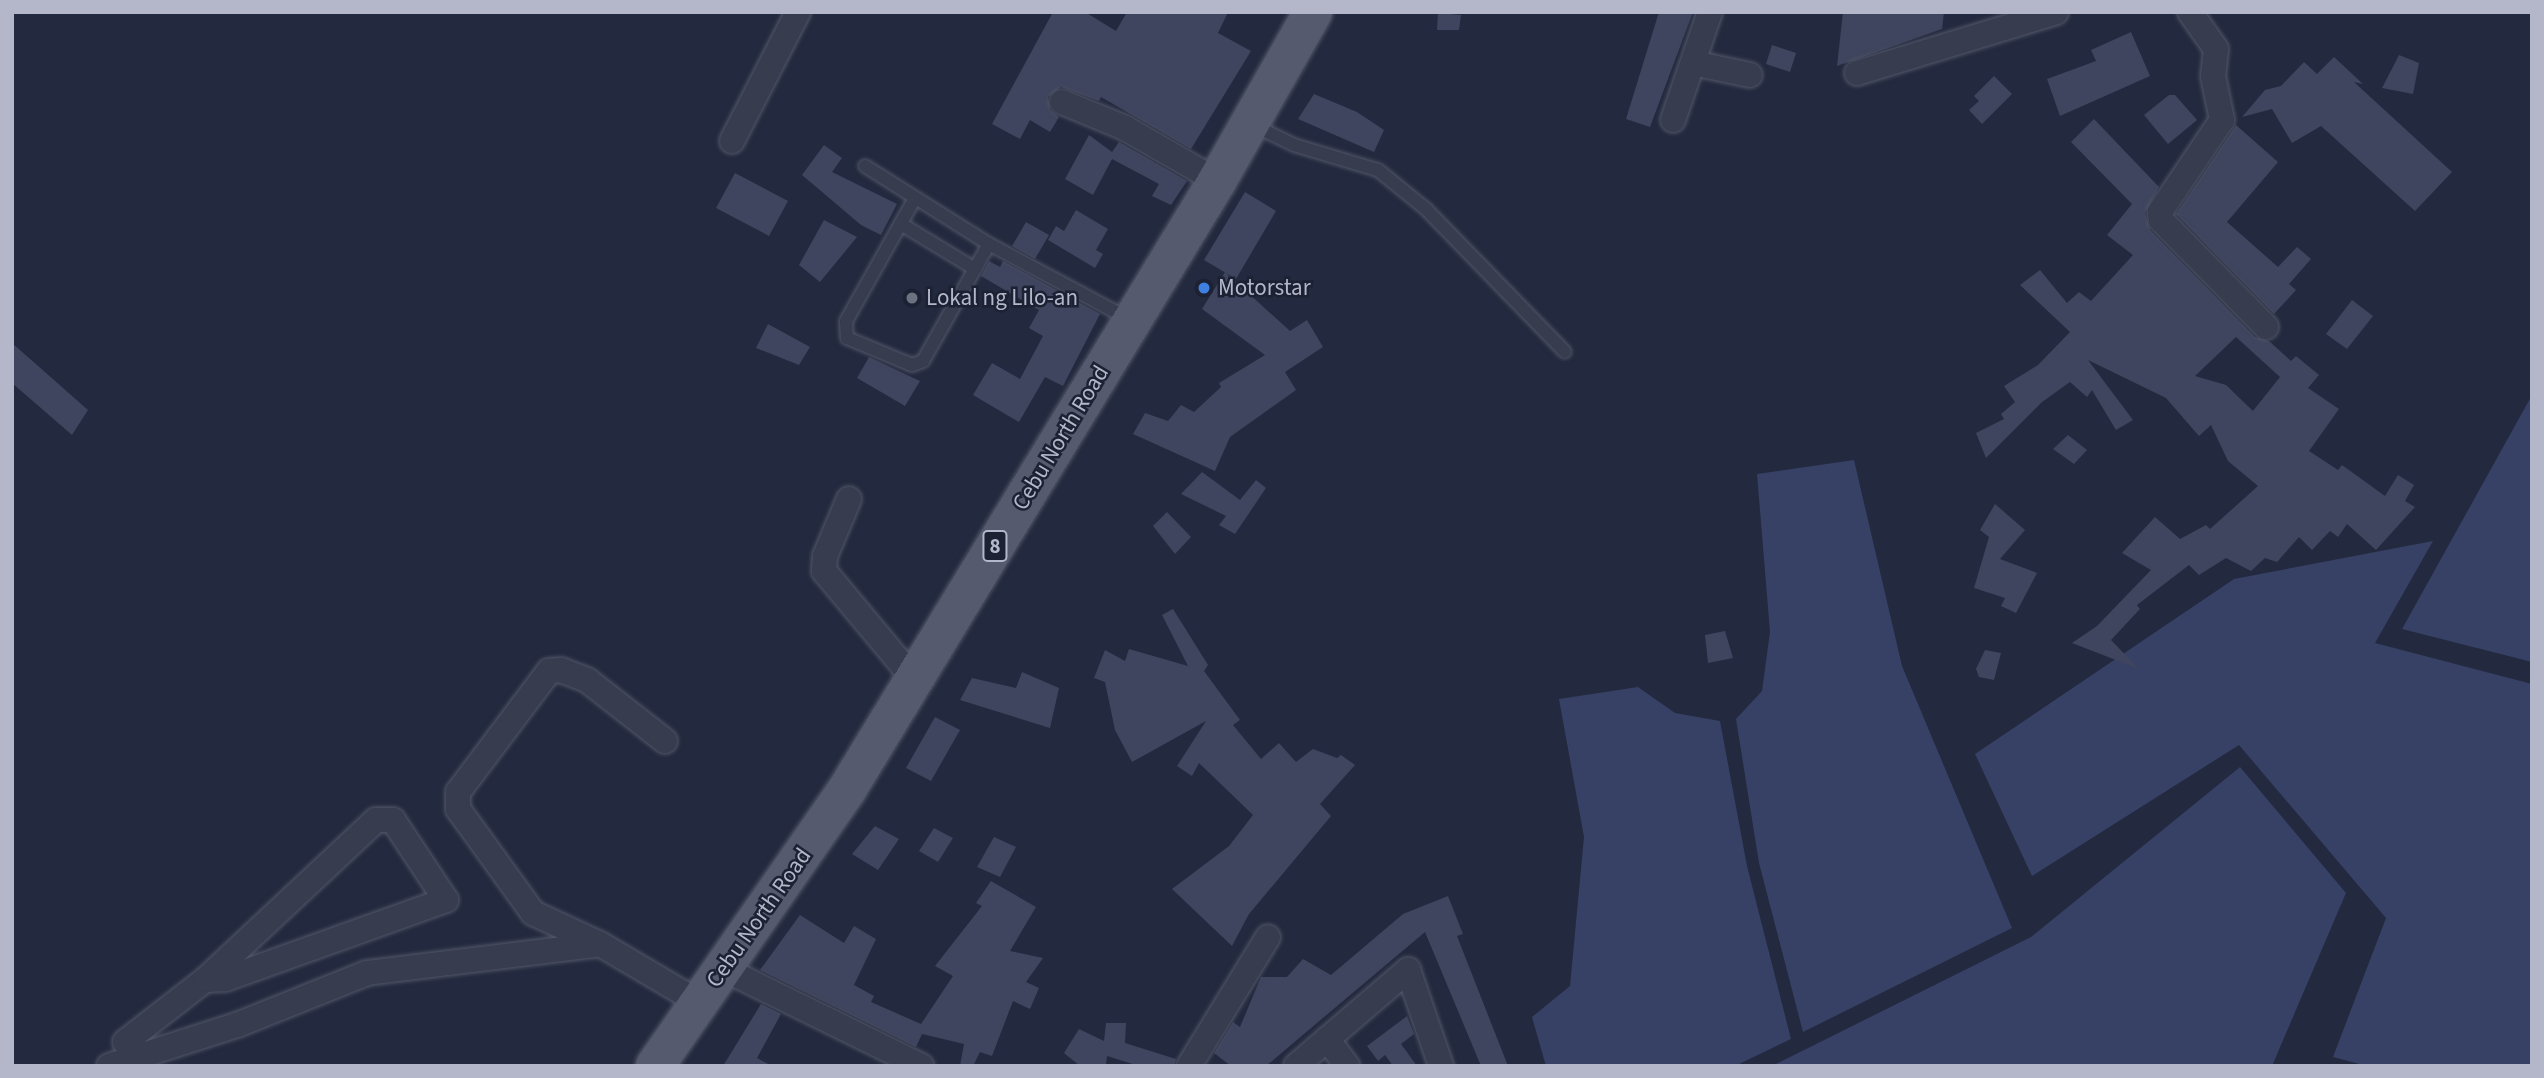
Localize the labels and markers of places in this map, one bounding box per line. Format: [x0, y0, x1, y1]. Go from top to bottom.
place label: Motorstar [1218, 274, 1311, 302]
marker: Motorstar [1196, 280, 1212, 296]
place label: Lokal ng Lilo-an [926, 284, 1078, 312]
marker: Lokal ng Lilo-an [904, 290, 920, 306]

